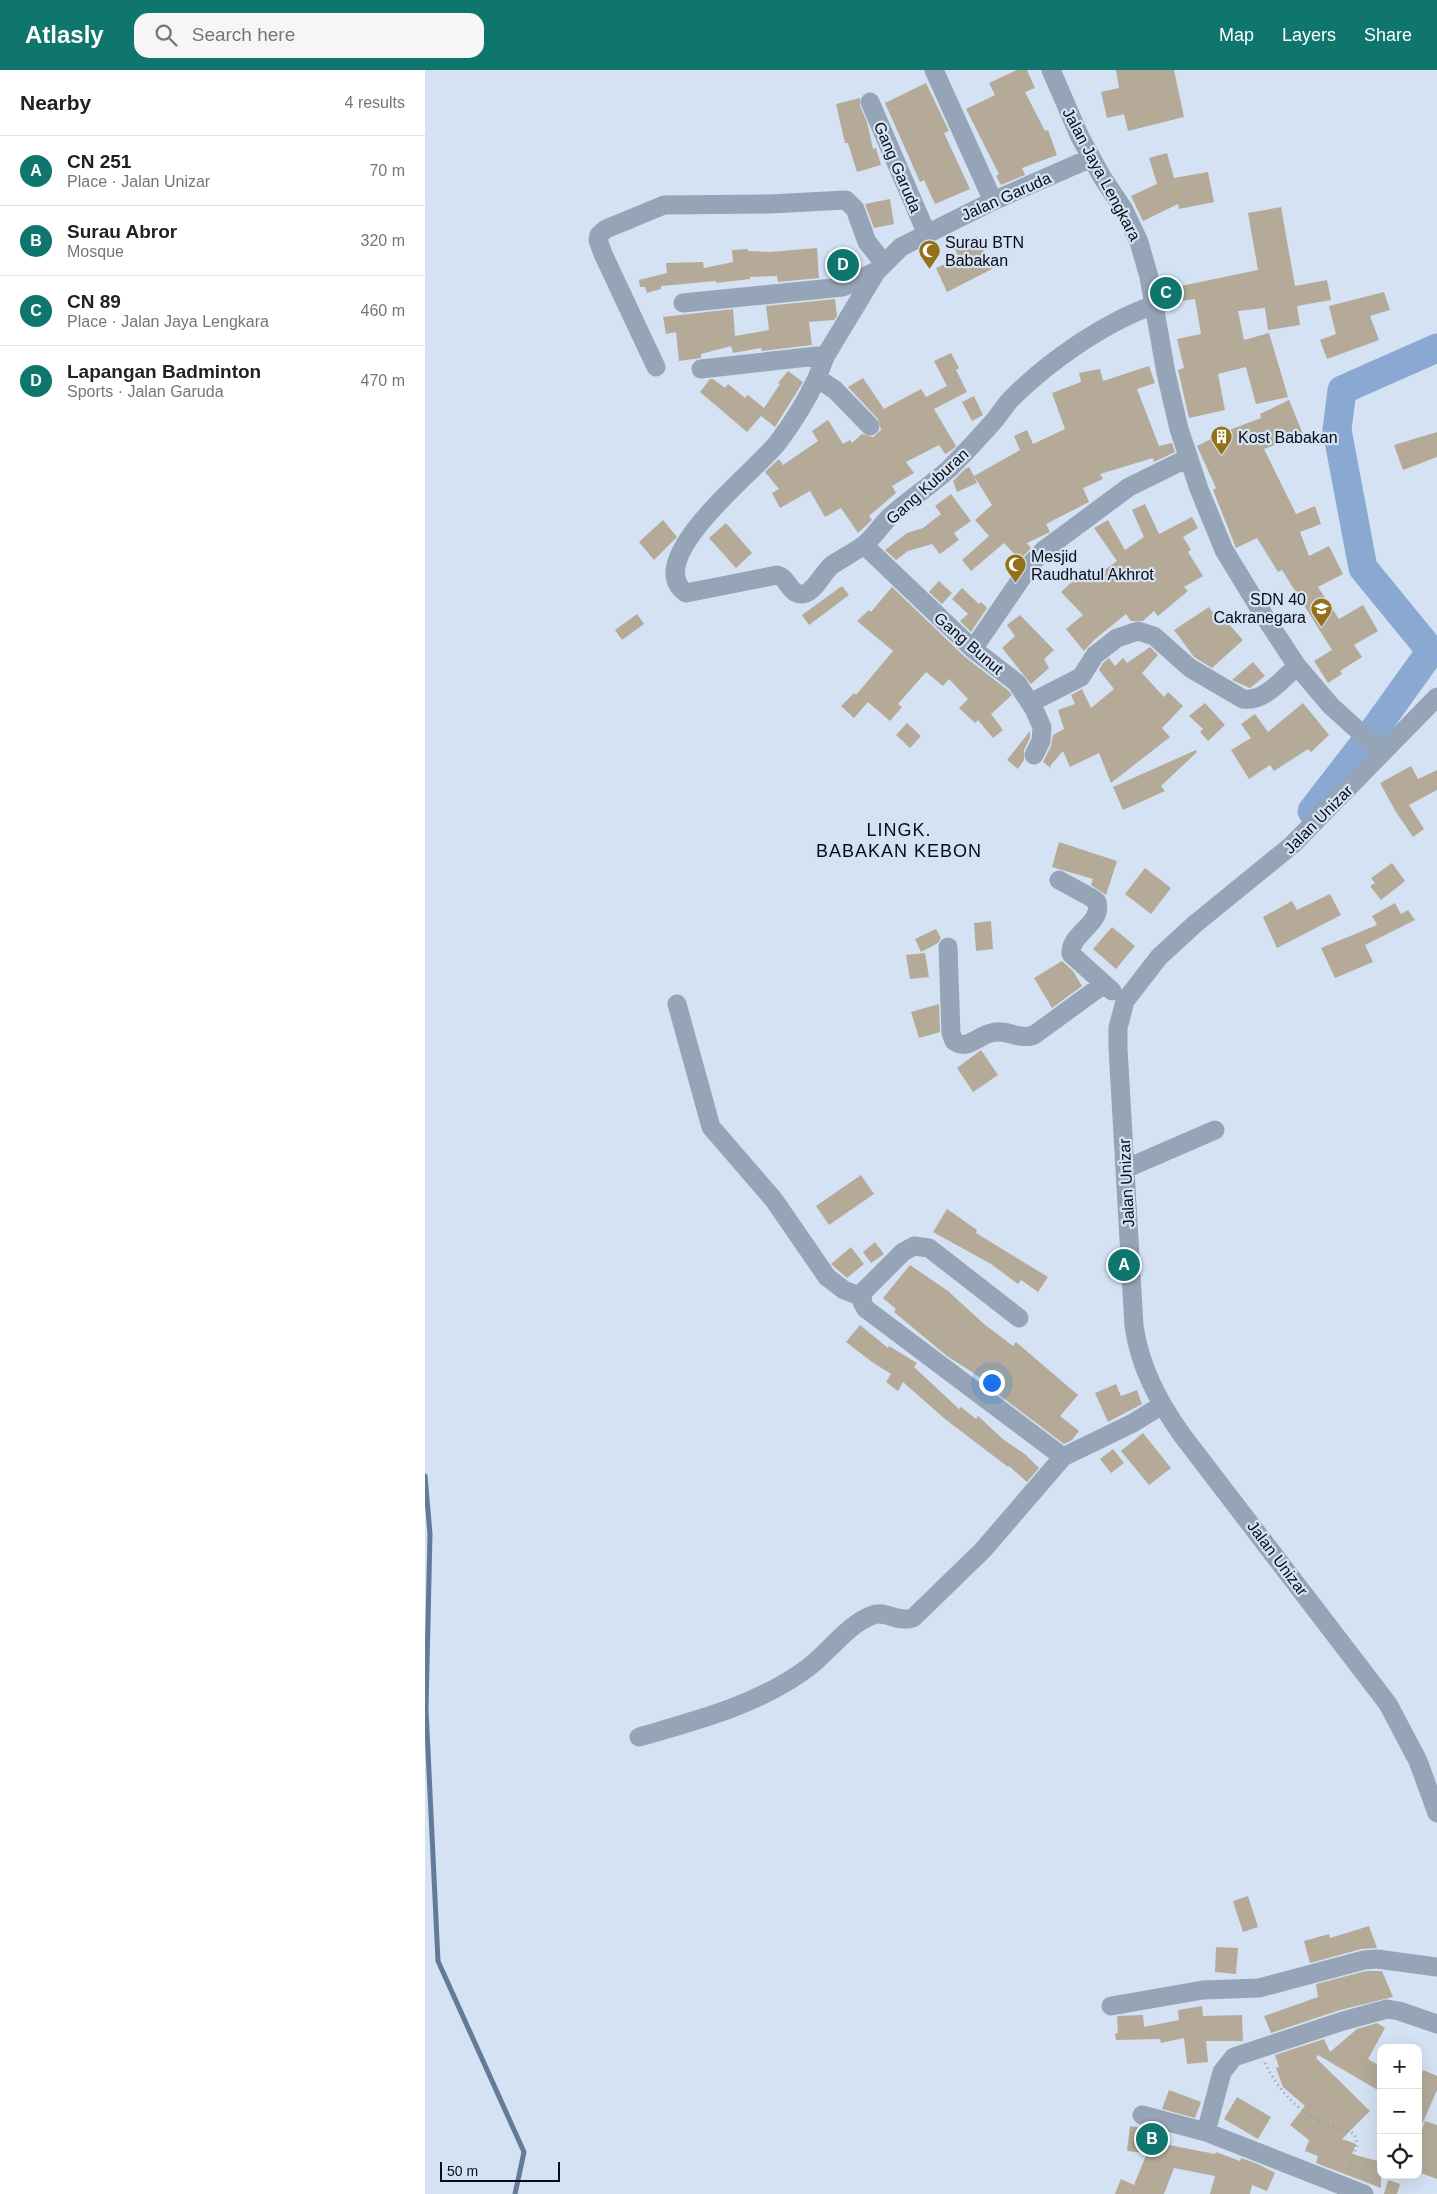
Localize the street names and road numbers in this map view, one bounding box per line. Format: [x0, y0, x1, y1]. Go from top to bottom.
street label: Jalan Jaya Lengkara [1059, 105, 1144, 244]
street label: Gang Garuda [871, 119, 924, 215]
street label: Jalan Garuda [959, 169, 1054, 224]
street label: Gang Kuburan [883, 445, 972, 528]
street label: Gang Bunut [931, 609, 1007, 678]
street label: Jalan Unizar [1281, 781, 1356, 857]
street label: Jalan Unizar [1116, 1137, 1137, 1228]
street label: Jalan Unizar [1244, 1518, 1312, 1599]

